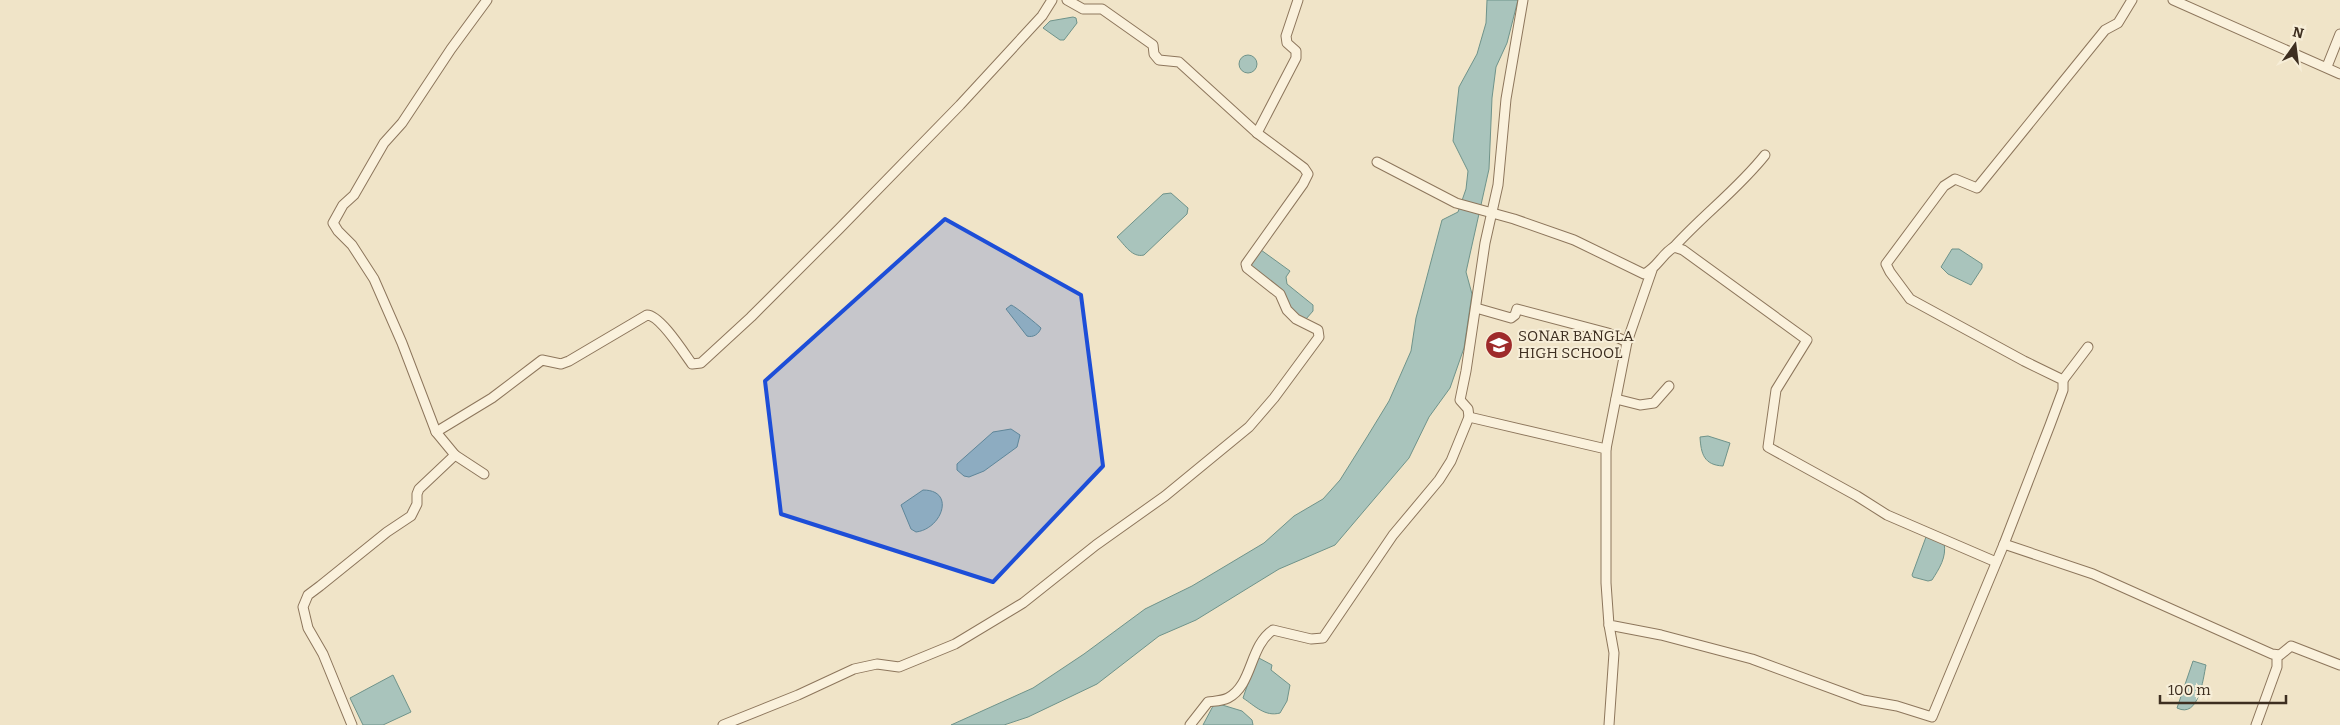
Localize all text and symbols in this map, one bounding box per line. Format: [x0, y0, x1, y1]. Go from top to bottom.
north arrow [2270, 20, 2320, 70]
text: N [2291, 23, 2306, 42]
place label: SONAR BANGLA HIGH SCHOOL [1518, 327, 1634, 362]
school or university icon: SONAR BANGLA HIGH SCHOOL [1484, 330, 1514, 360]
scale bar [2160, 672, 2286, 704]
text: 100 m [2168, 681, 2211, 699]

